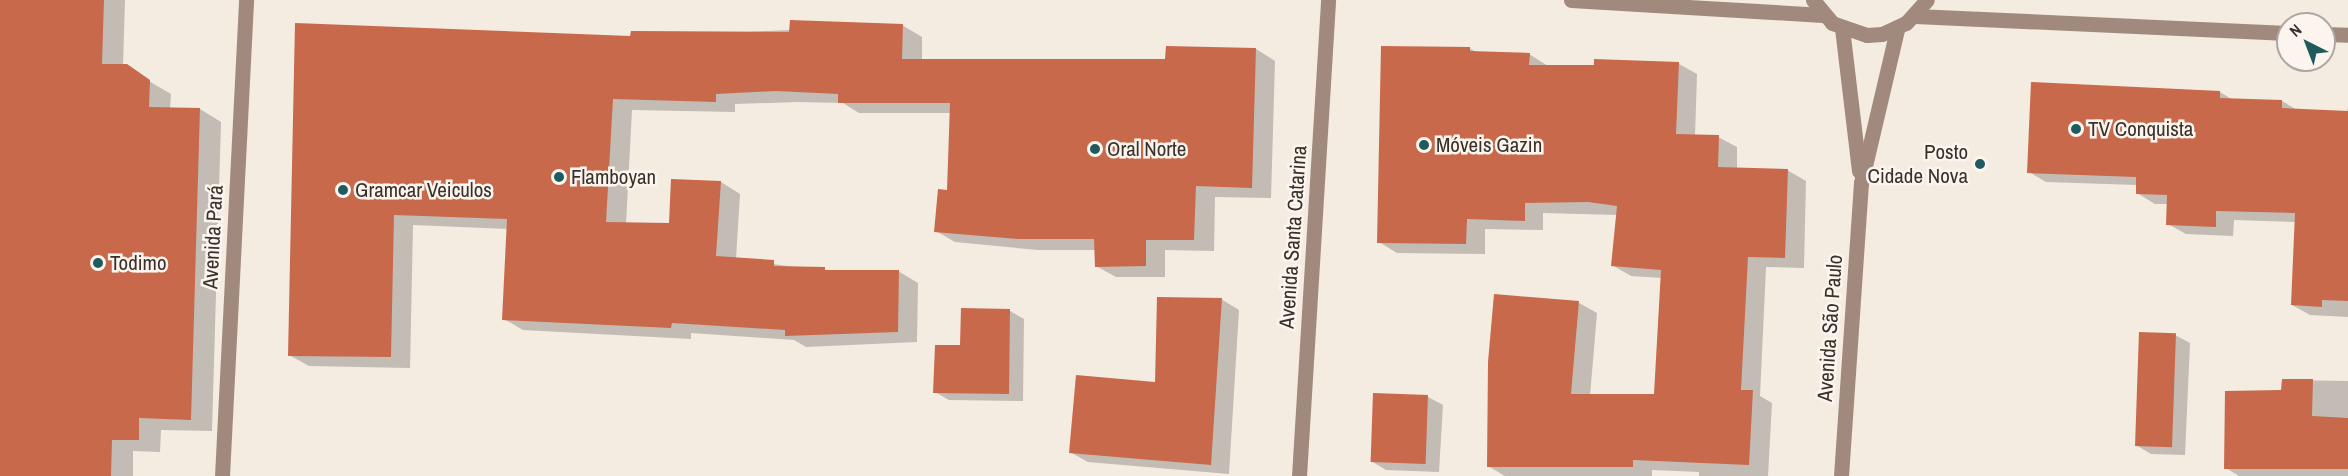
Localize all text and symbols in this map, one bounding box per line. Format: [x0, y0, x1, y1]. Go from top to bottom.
north arrow [2276, 12, 2336, 72]
text: N [2284, 19, 2306, 41]
place label: TV Conquista [2088, 116, 2193, 142]
marker: TV Conquista [2069, 122, 2083, 136]
place label: Móveis Gazin [1436, 132, 1542, 158]
place label: Oral Norte [1107, 136, 1186, 162]
marker: Móveis Gazin [1417, 138, 1431, 152]
place label: Posto Cidade Nova [1867, 139, 1968, 189]
marker: Oral Norte [1088, 142, 1102, 156]
street label: Avenida Santa Catarina [1274, 145, 1312, 329]
marker: Posto Cidade Nova [1973, 157, 1987, 171]
place label: Flamboyan [571, 164, 656, 190]
marker: Flamboyan [552, 170, 566, 184]
place label: Gramcar Veiculos [355, 177, 492, 203]
marker: Gramcar Veiculos [336, 183, 350, 197]
street label: Avenida Pará [198, 184, 228, 290]
place label: Todimo [110, 250, 166, 276]
street label: Avenida São Paulo [1812, 254, 1848, 402]
marker: Todimo [91, 256, 105, 270]

